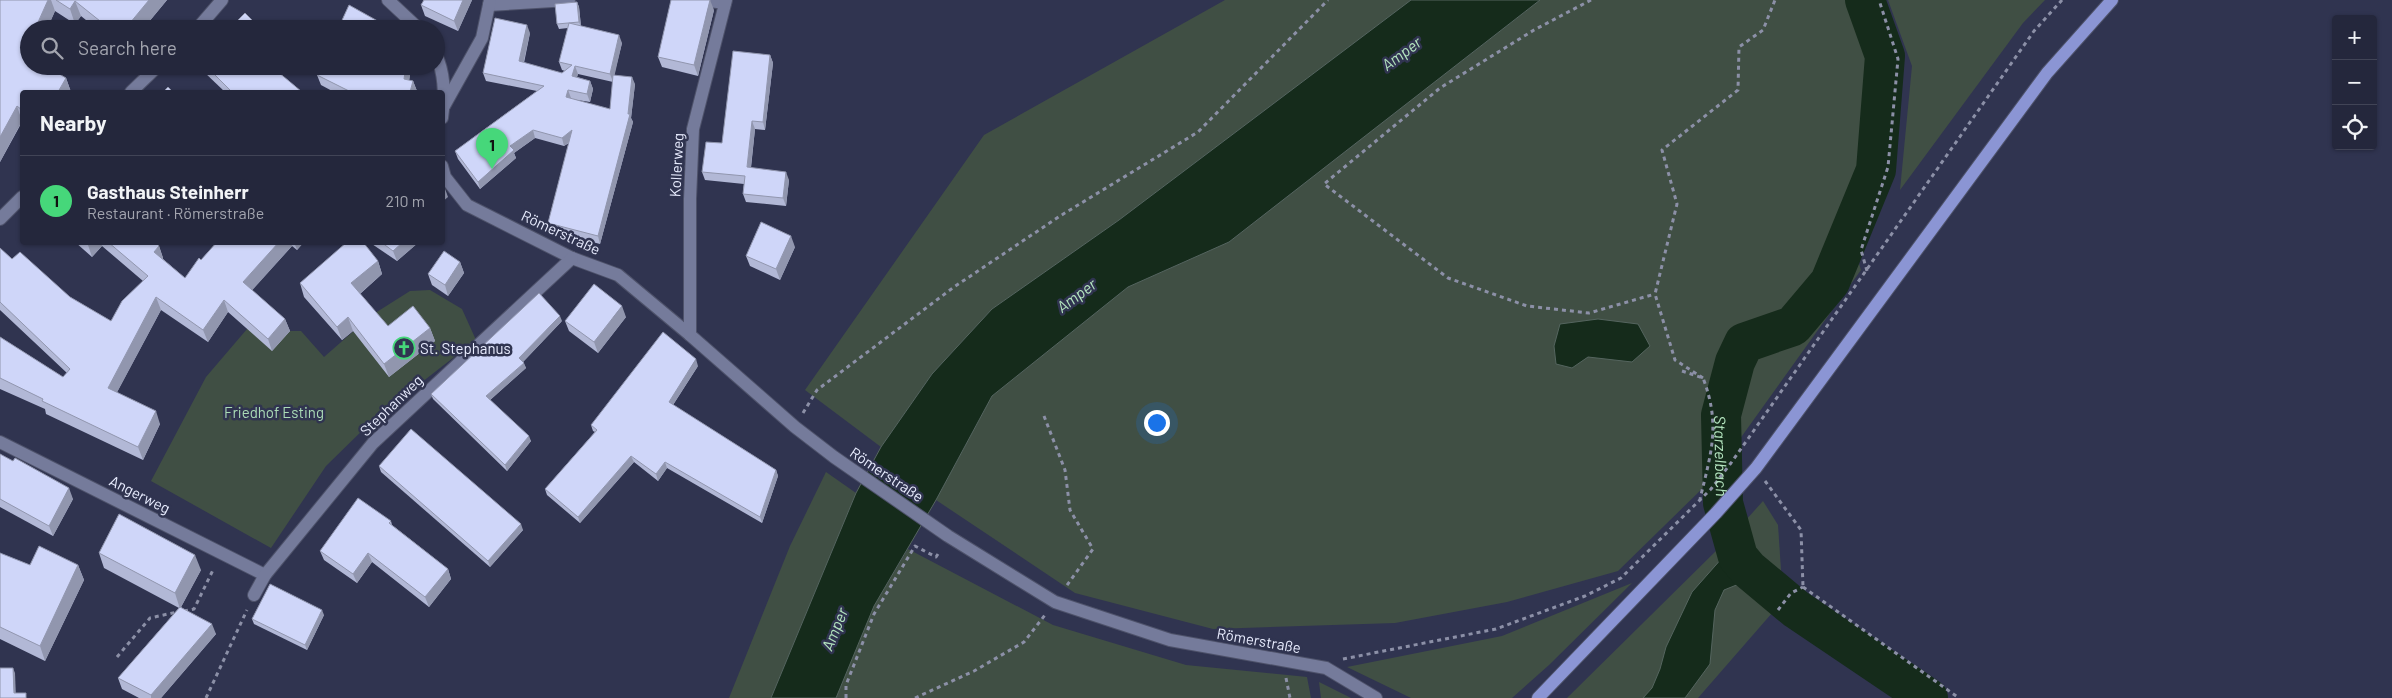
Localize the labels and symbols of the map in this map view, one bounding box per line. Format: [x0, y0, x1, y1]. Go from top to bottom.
water label: Amper [1377, 31, 1426, 74]
pin: 1 [476, 128, 508, 169]
street label: Kollerweg [665, 132, 687, 198]
street label: Römerstraße [519, 206, 603, 258]
water label: Amper [1052, 273, 1101, 316]
church icon: St. Stephanus [392, 336, 416, 360]
place label: St. Stephanus [420, 339, 511, 357]
street label: Stephanweg [356, 371, 426, 439]
park label: Friedhof Esting [224, 403, 324, 421]
your location [1144, 410, 1170, 436]
water label: Starzelbach [1712, 415, 1732, 497]
street label: Römerstraße [847, 443, 927, 505]
street label: Angerweg [107, 471, 173, 517]
water label: Amper [817, 603, 852, 653]
street label: Römerstraße [1216, 624, 1302, 656]

